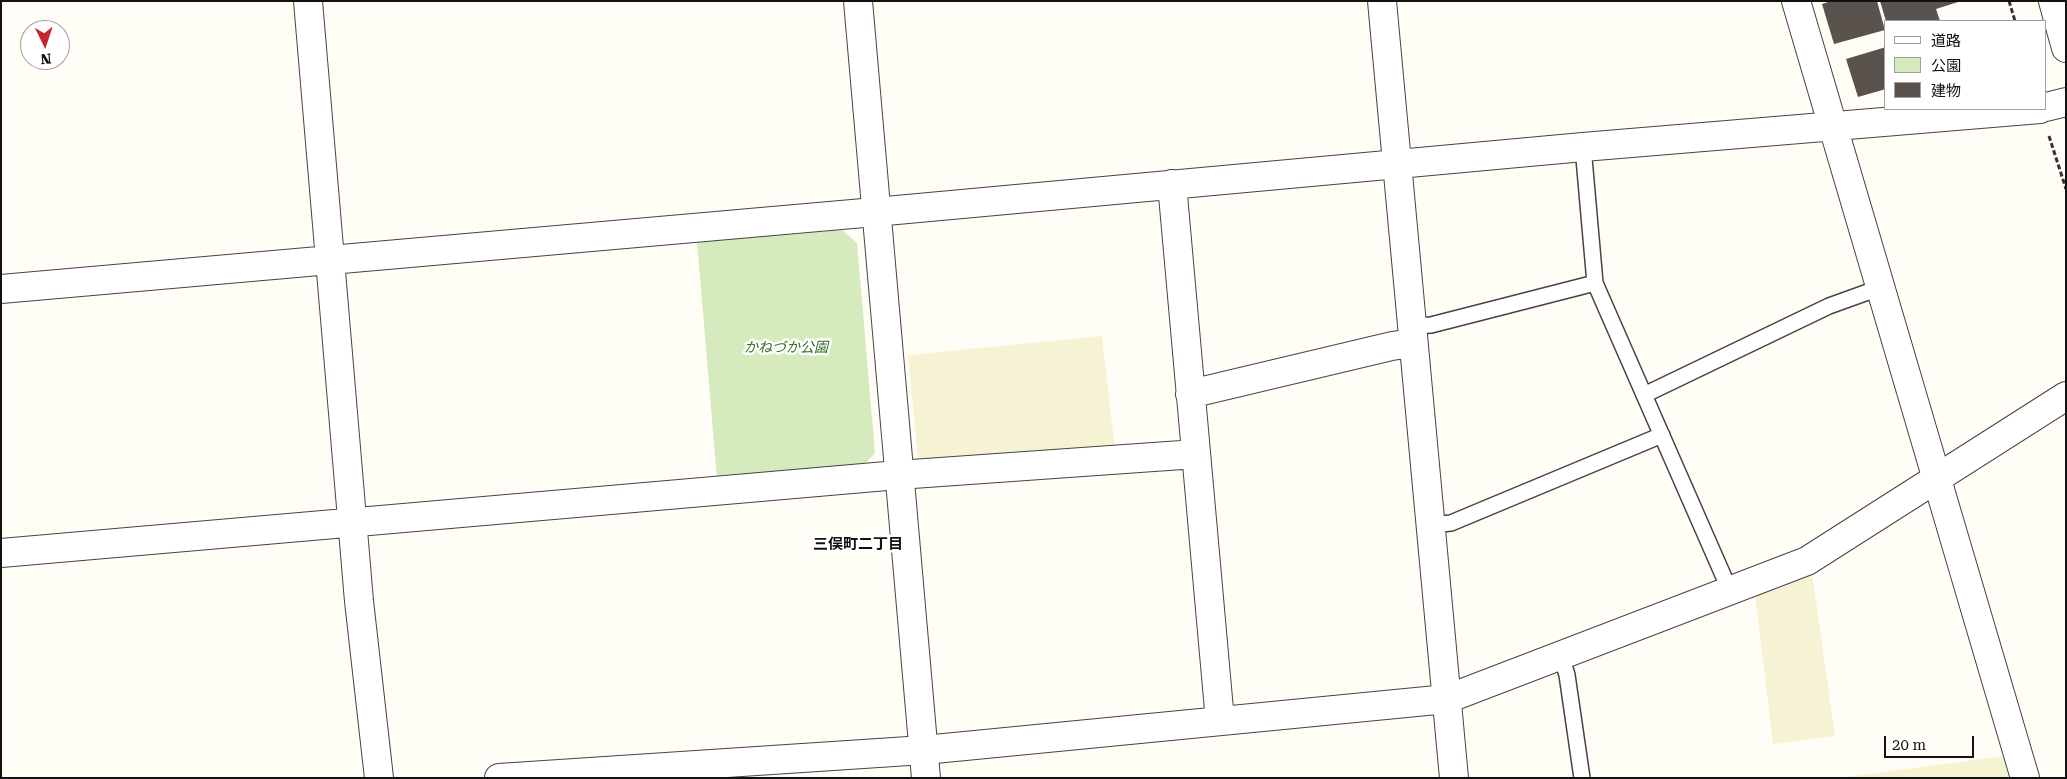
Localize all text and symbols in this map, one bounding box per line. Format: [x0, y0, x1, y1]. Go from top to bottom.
north arrow [20, 20, 70, 70]
legend [1884, 20, 2047, 110]
text: 道路 [1931, 32, 1961, 50]
text: N [40, 51, 52, 67]
text: 公園 [1931, 57, 1961, 75]
text: 建物 [1931, 82, 1961, 100]
park label: かねづか公園 [744, 340, 828, 356]
district label: 三俣町二丁目 [813, 536, 903, 554]
scale bar [1887, 726, 1977, 758]
text: 20 m [1892, 736, 1926, 754]

